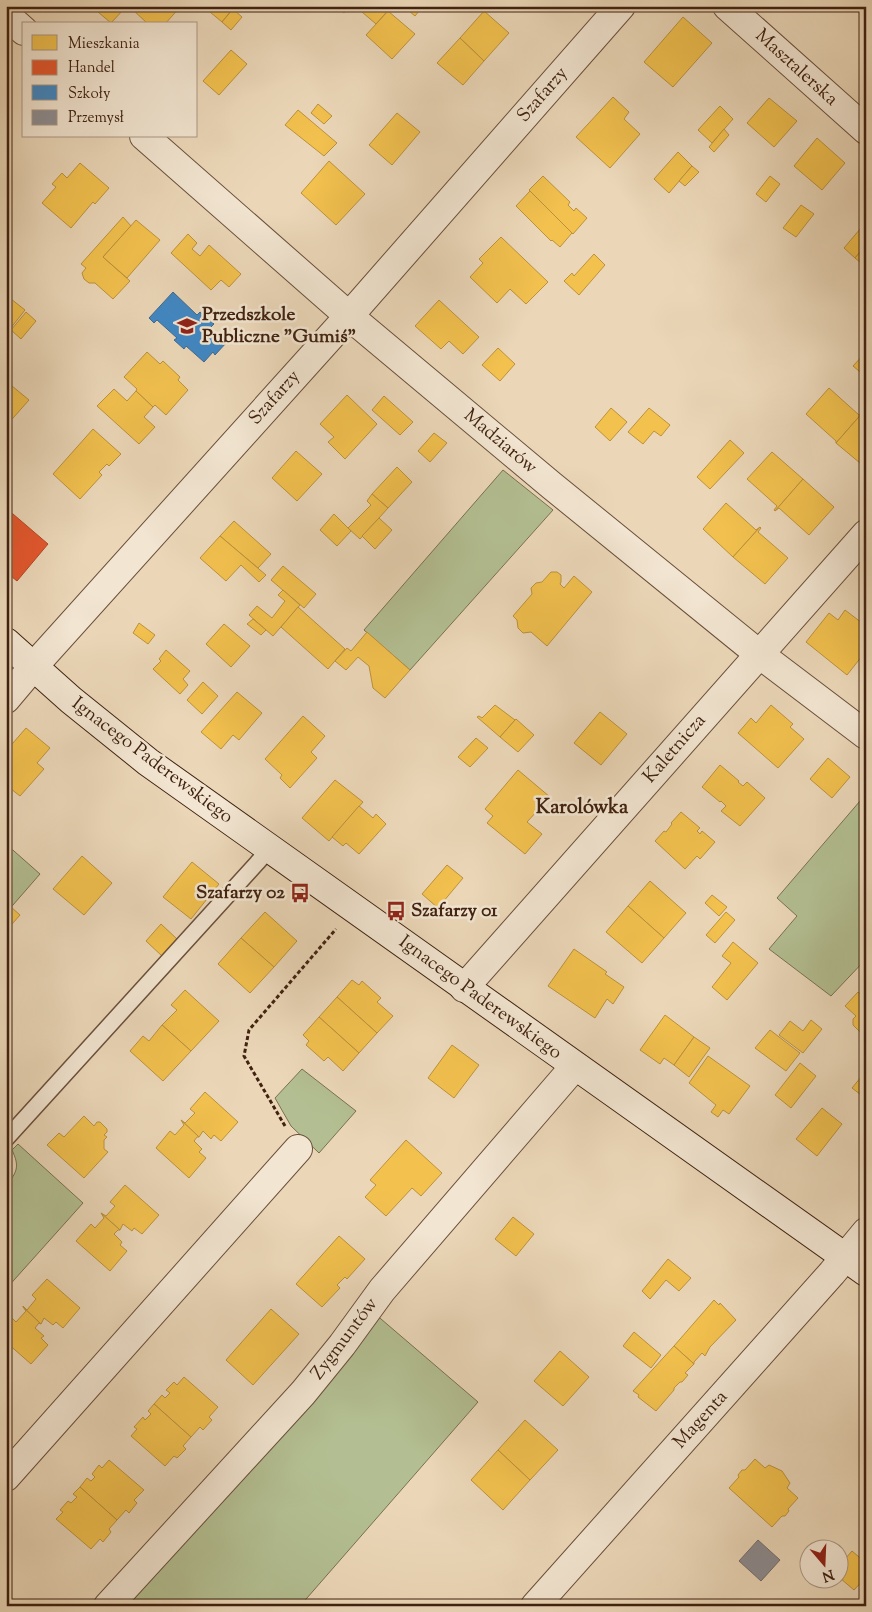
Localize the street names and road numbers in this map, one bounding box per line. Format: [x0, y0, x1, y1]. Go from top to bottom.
street label: Masztalerska [748, 23, 844, 113]
street label: Szafarzy [511, 61, 575, 129]
street label: Szafarzy [243, 364, 307, 432]
street label: Madziarów [457, 403, 543, 481]
street label: Ignacego Paderewskiego [66, 691, 238, 831]
street label: Kaletnicza [637, 708, 713, 790]
street label: Ignacego Paderewskiego [393, 929, 567, 1067]
street label: Zygmuntów [305, 1292, 385, 1386]
street label: Magenta [667, 1385, 735, 1455]

